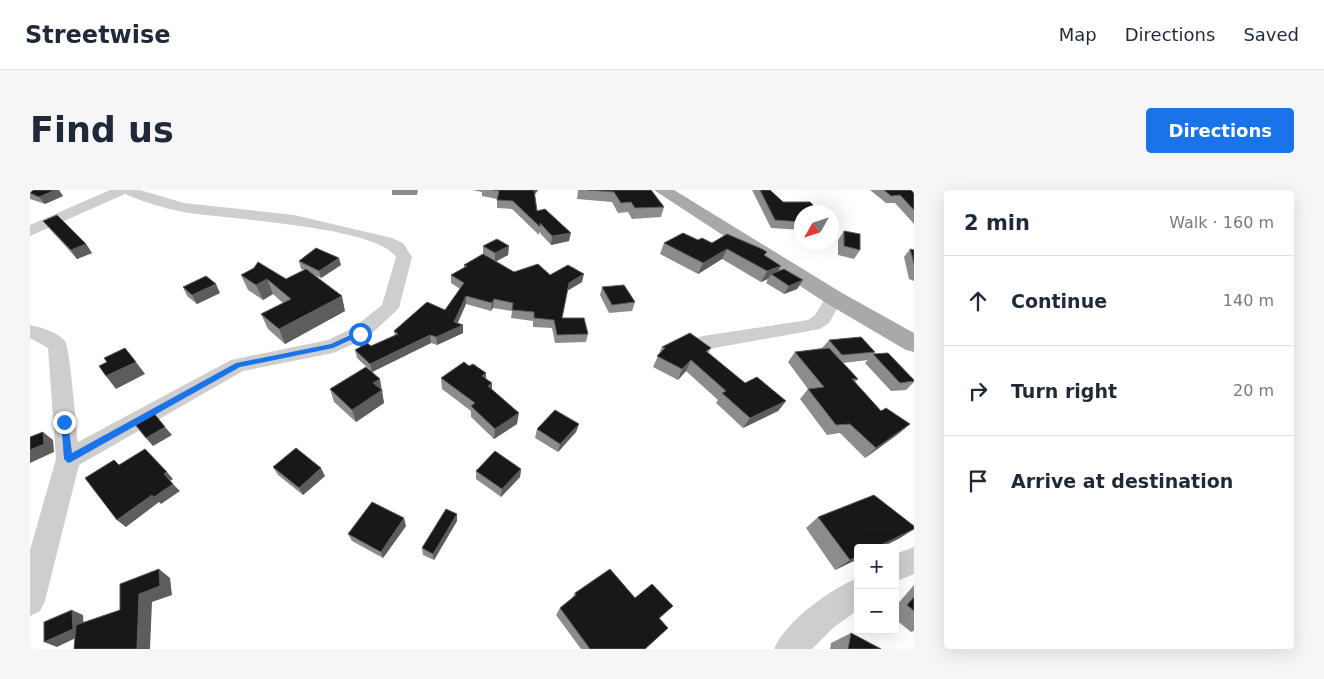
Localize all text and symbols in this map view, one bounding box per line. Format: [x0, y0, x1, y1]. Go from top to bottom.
text: Streetwise [25, 21, 171, 49]
text: Map [1059, 24, 1097, 45]
text: Directions [1125, 24, 1215, 45]
text: Saved [1243, 24, 1299, 45]
button: Directions [1146, 108, 1294, 153]
text: Find us [30, 110, 174, 150]
north arrow [794, 205, 839, 250]
text: 2 min [964, 211, 1030, 235]
text: Walk · 160 m [1169, 213, 1274, 232]
icon: ahead [964, 287, 992, 315]
text: Continue [1011, 290, 1107, 312]
text: 140 m [1223, 291, 1274, 310]
route start [349, 323, 372, 346]
icon: right [964, 377, 992, 405]
text: Turn right [1011, 380, 1117, 402]
text: 20 m [1233, 381, 1274, 400]
route end [53, 411, 76, 434]
icon: arrive [964, 467, 992, 495]
text: Arrive at destination [1011, 470, 1233, 492]
map controls [854, 544, 899, 634]
button: + [854, 544, 899, 589]
button: − [854, 589, 899, 634]

